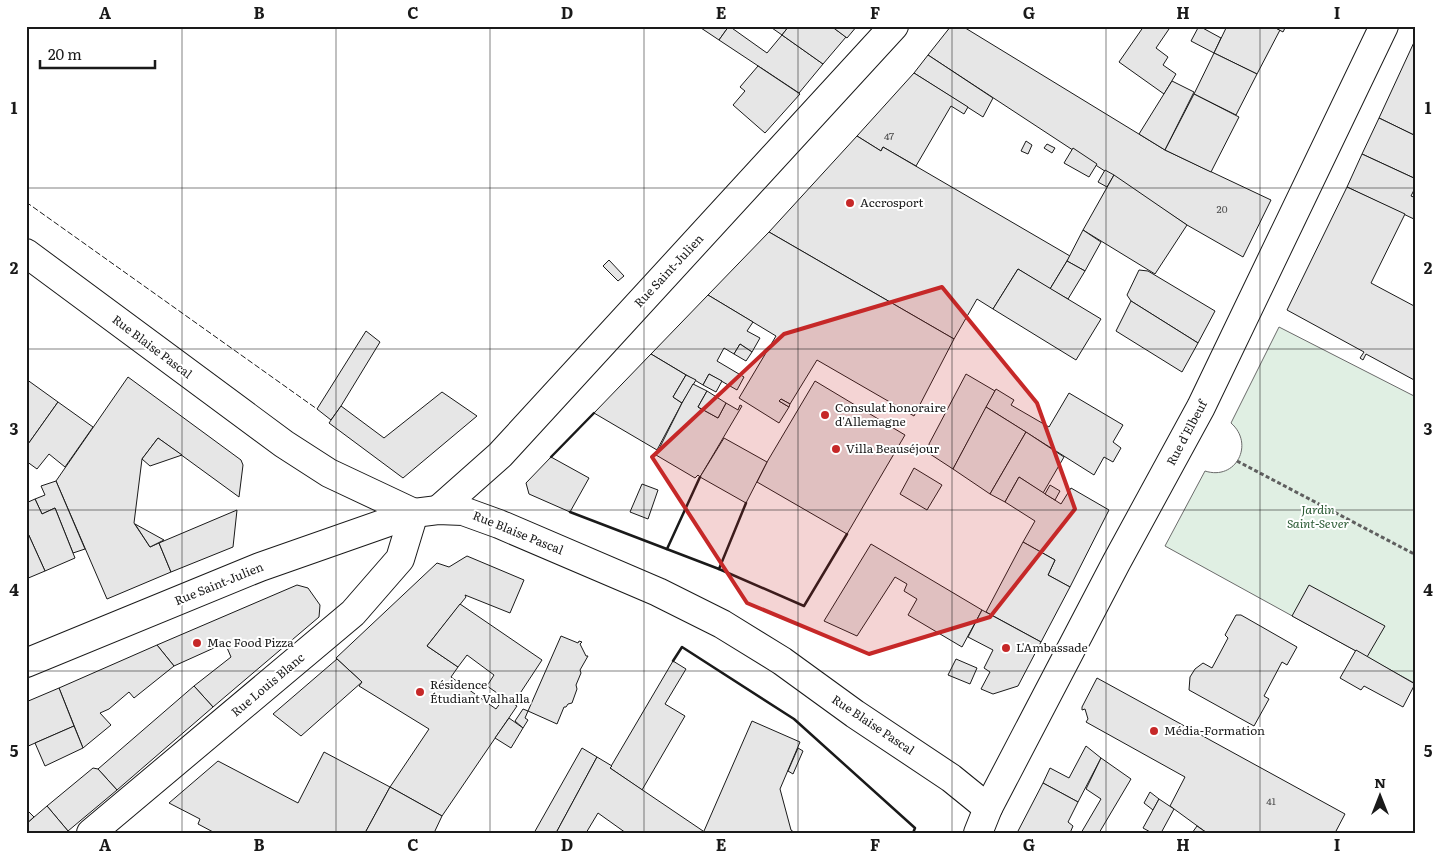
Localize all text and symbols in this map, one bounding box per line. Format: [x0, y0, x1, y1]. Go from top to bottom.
text: A [99, 0, 111, 24]
text: B [253, 0, 265, 24]
text: C [407, 0, 419, 24]
text: D [561, 0, 573, 24]
text: E [716, 0, 727, 24]
text: F [870, 0, 880, 24]
text: G [1023, 0, 1035, 24]
text: H [1176, 0, 1190, 24]
text: I [1334, 0, 1340, 24]
scale bar [40, 38, 155, 70]
text: 20 m [48, 42, 82, 65]
text: 1 [11, 95, 18, 119]
text: 1 [1425, 95, 1432, 119]
house number: 47 [884, 128, 894, 143]
place label: Accrosport [860, 193, 924, 211]
marker: Accrosport [844, 197, 856, 209]
house number: 20 [1217, 201, 1228, 216]
street label: Rue Saint-Julien [630, 230, 707, 311]
text: 2 [10, 255, 19, 279]
text: 2 [1424, 255, 1433, 279]
street label: Rue Blaise Pascal [109, 310, 196, 382]
street label: Rue d'Elbeuf [1161, 395, 1212, 468]
place label: Consulat honoraire d'Allemagne [835, 398, 946, 430]
marker: Consulat honoraire d'Allemagne [819, 409, 831, 421]
text: 3 [10, 416, 19, 440]
text: 3 [1424, 416, 1433, 440]
place label: Villa Beauséjour [846, 439, 939, 457]
marker: Villa Beauséjour [830, 443, 842, 455]
park label: Jardin Saint-Sever [1287, 500, 1350, 532]
street label: Rue Blaise Pascal [470, 506, 566, 558]
street label: Rue Saint-Julien [172, 557, 266, 609]
text: 4 [9, 577, 19, 601]
text: 4 [1423, 577, 1433, 601]
place label: Mac Food Pizza [207, 633, 294, 651]
marker: Mac Food Pizza [191, 637, 203, 649]
place label: L'Ambassade [1016, 638, 1088, 656]
marker: L'Ambassade [1000, 642, 1012, 654]
street label: Rue Louis Blanc [227, 648, 308, 720]
place label: Résidence Étudiant Valhalla [430, 675, 530, 707]
marker: Résidence Étudiant Valhalla [414, 686, 426, 698]
street label: Rue Blaise Pascal [829, 690, 919, 759]
place label: Média-Formation [1164, 721, 1265, 739]
marker: Média-Formation [1148, 725, 1160, 737]
text: 5 [10, 738, 19, 762]
text: 5 [1424, 738, 1433, 762]
north arrow [1354, 772, 1404, 822]
text: N [1374, 772, 1386, 792]
house number: 41 [1266, 793, 1276, 808]
text: A [99, 832, 111, 856]
text: B [253, 832, 265, 856]
text: C [407, 832, 419, 856]
text: D [561, 832, 573, 856]
text: E [716, 832, 727, 856]
text: F [870, 832, 880, 856]
text: G [1023, 832, 1035, 856]
text: H [1176, 832, 1190, 856]
text: I [1334, 832, 1340, 856]

